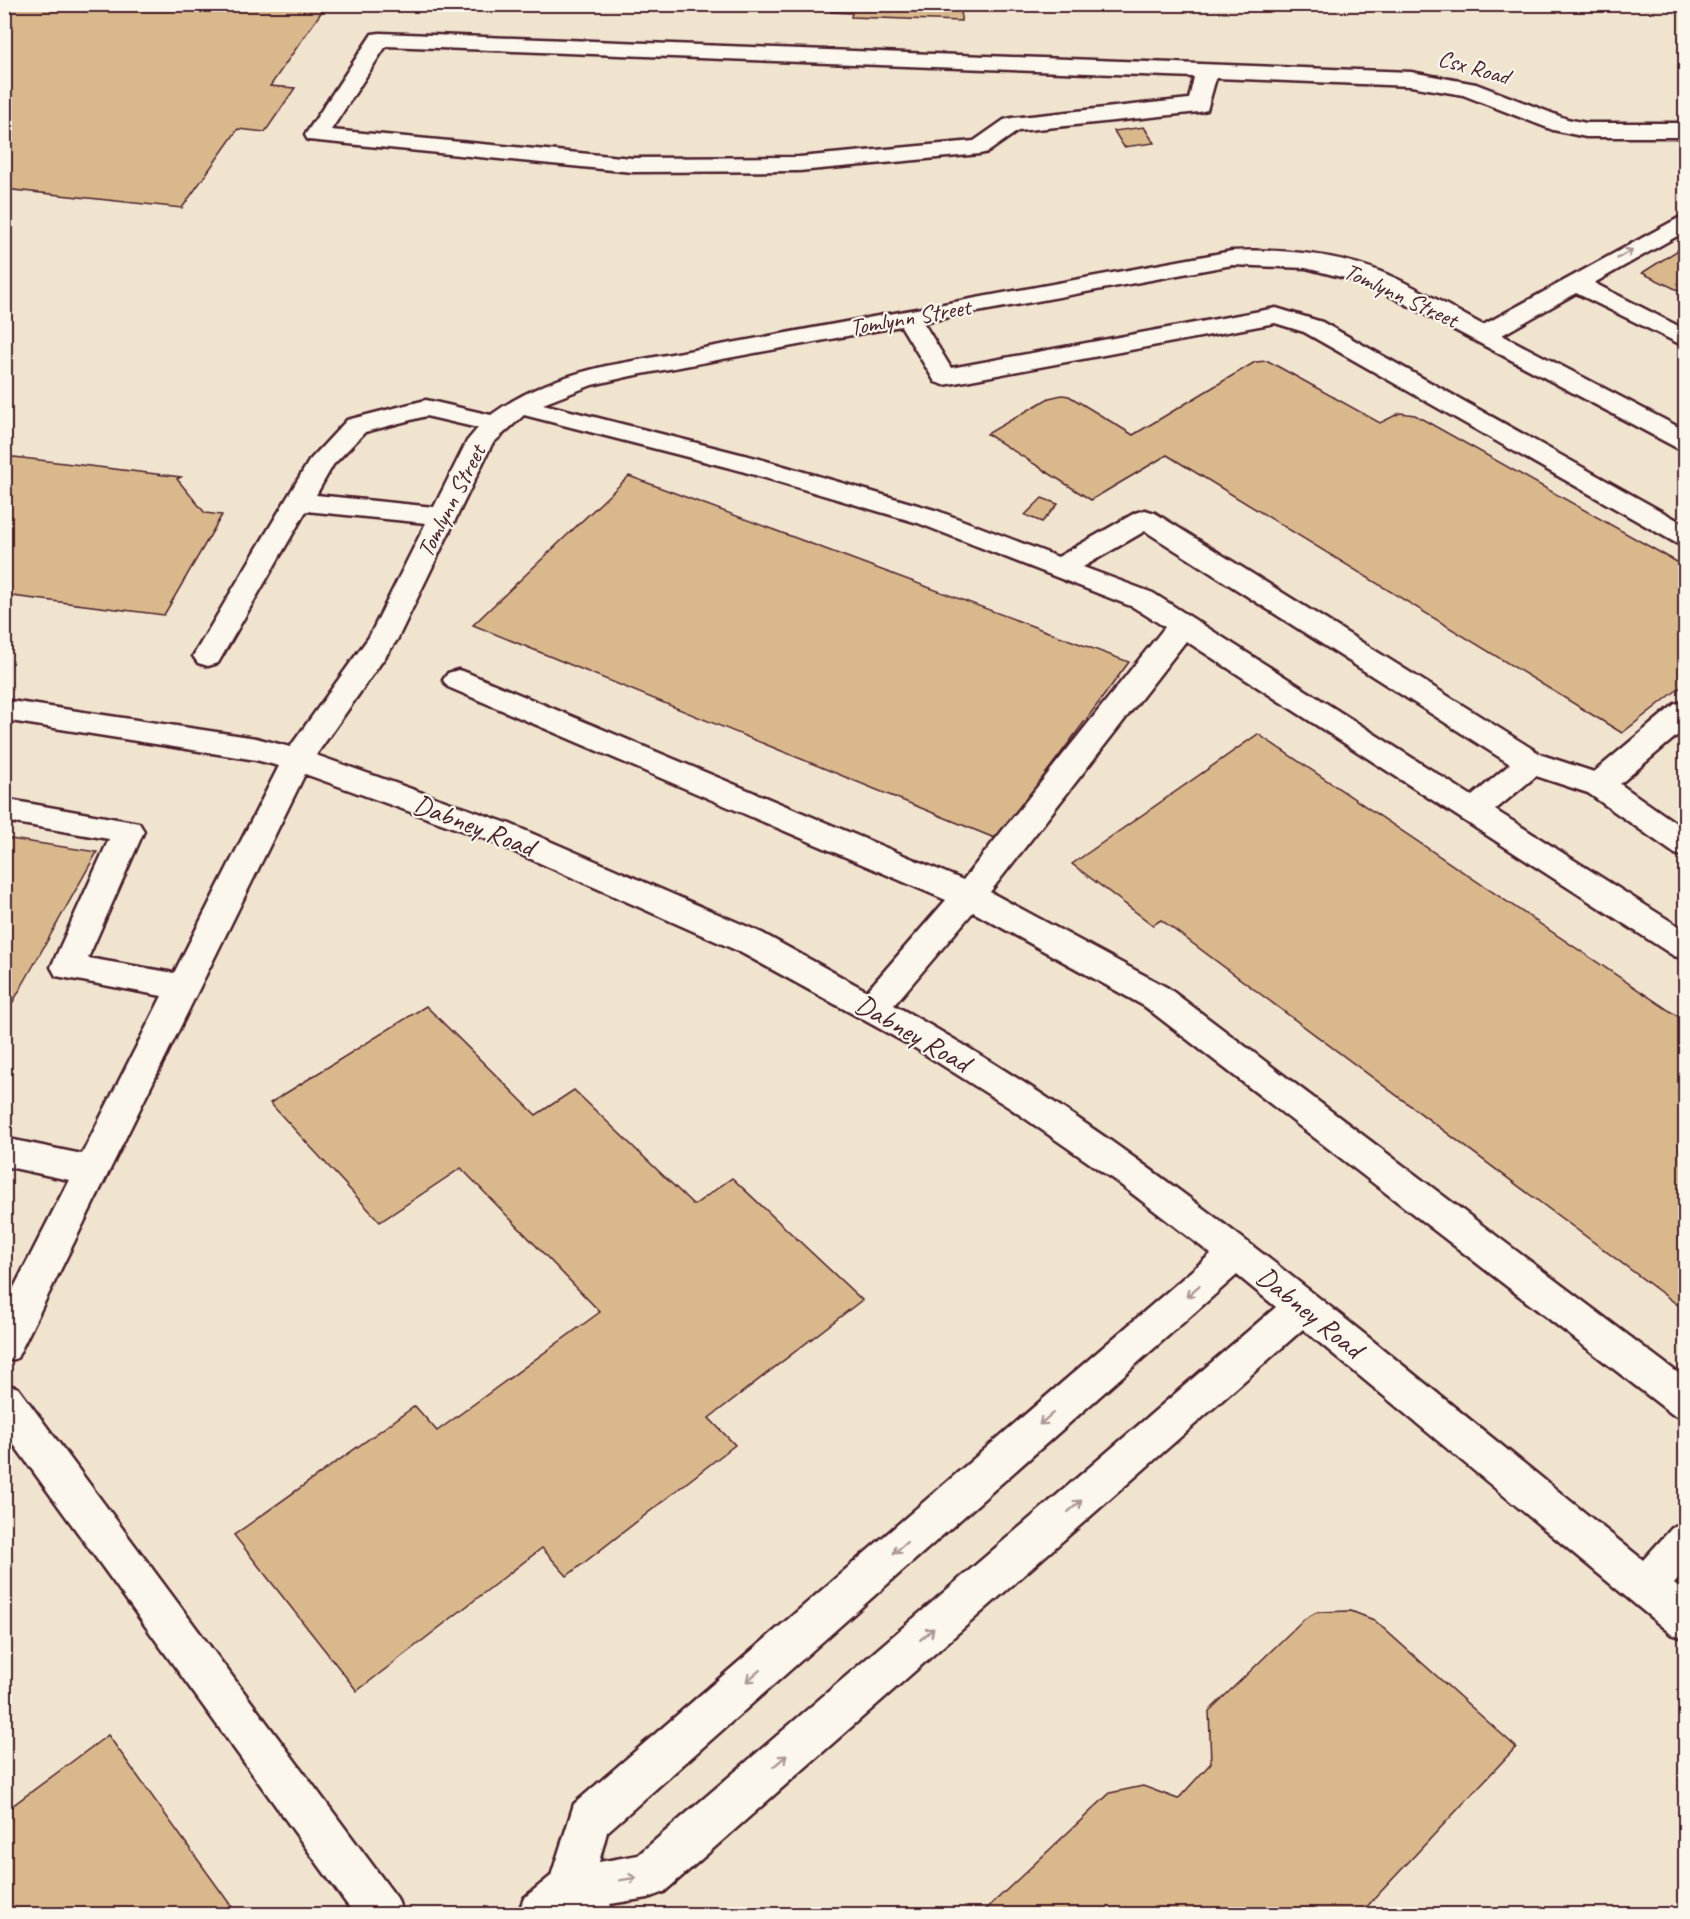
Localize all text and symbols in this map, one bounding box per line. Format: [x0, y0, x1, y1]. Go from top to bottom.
street label: Csx Road [1435, 43, 1517, 92]
one-way arrow [1616, 248, 1633, 260]
street label: Tomlynn Street [1339, 256, 1465, 335]
street label: Tomlynn Street [847, 291, 975, 342]
street label: Tomlynn Street [410, 438, 493, 562]
street label: Dabney Road [409, 786, 543, 865]
street label: Dabney Road [849, 986, 980, 1082]
street label: Dabney Road [1250, 1259, 1373, 1368]
one-way arrow [1186, 1284, 1201, 1298]
one-way arrow [1039, 1412, 1054, 1426]
one-way arrow [1067, 1499, 1082, 1513]
one-way arrow [892, 1541, 907, 1555]
one-way arrow [919, 1627, 934, 1641]
one-way arrow [746, 1669, 761, 1683]
one-way arrow [772, 1754, 787, 1768]
one-way arrow [618, 1873, 637, 1884]

